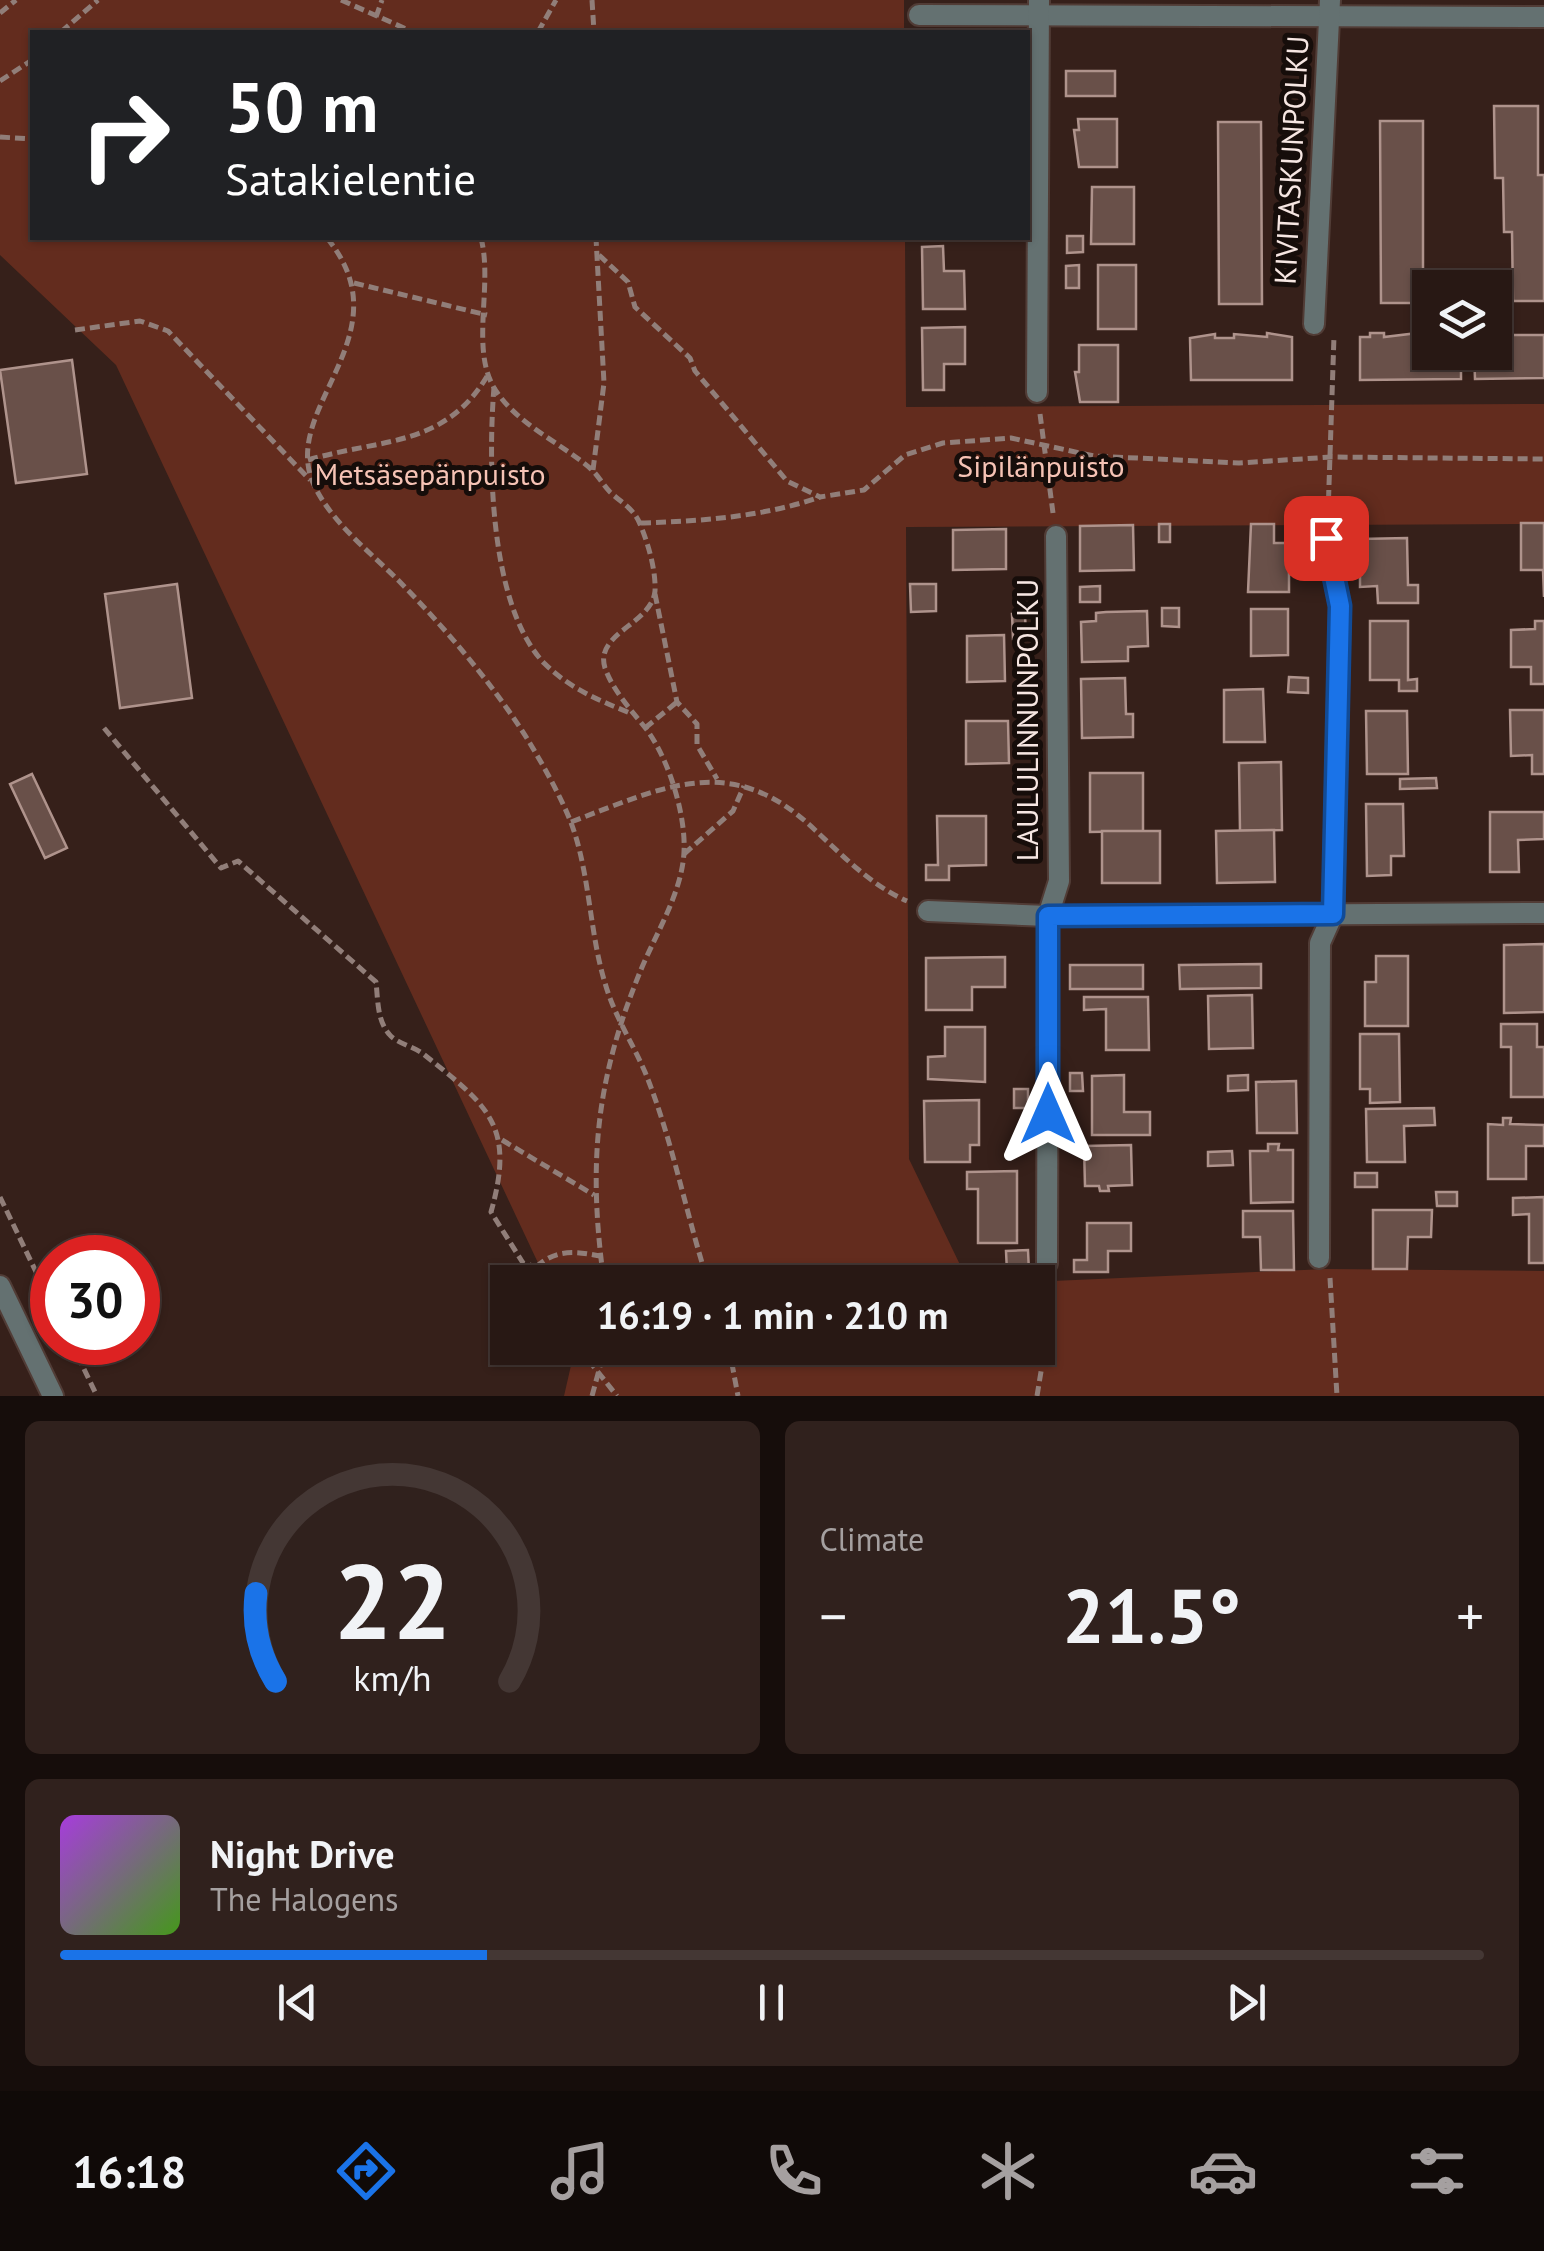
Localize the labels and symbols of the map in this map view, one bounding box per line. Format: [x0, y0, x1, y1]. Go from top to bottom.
street label: KIVITASKUNPOLKU [1265, 35, 1316, 285]
park label: Sipilänpuisto [957, 446, 1125, 485]
park label: Metsäsepänpuisto [314, 454, 546, 493]
pin [1284, 496, 1369, 581]
street label: LAULULINNUNPOLKU [1007, 579, 1046, 861]
position arrow [996, 1062, 1100, 1166]
speed limit sign: 30 [30, 1235, 160, 1365]

